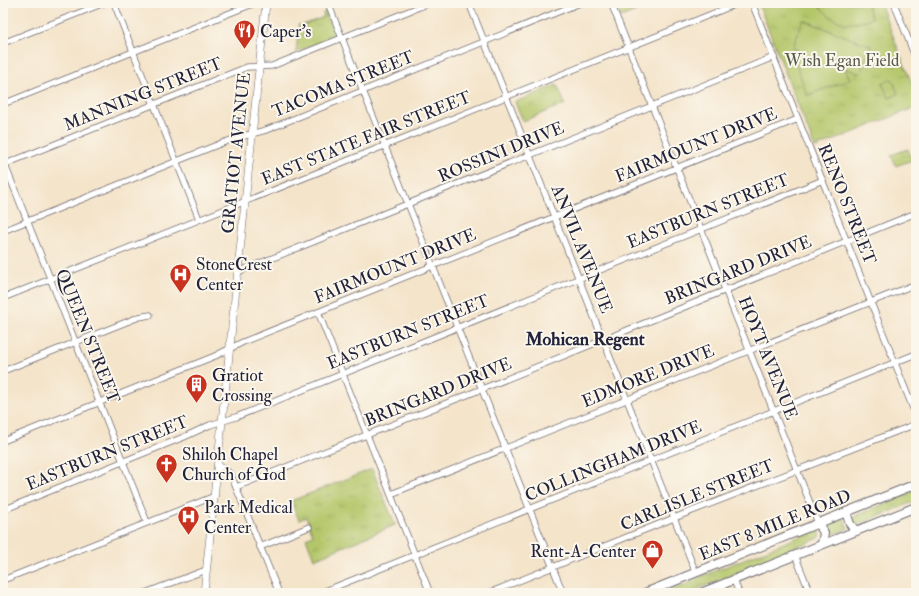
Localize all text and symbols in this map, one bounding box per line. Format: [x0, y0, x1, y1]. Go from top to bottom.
restaurant icon: Caper's [232, 18, 258, 51]
place label: Caper's [260, 21, 312, 43]
street label: TACOMA STREET [269, 46, 417, 122]
park label: Wish Egan Field [784, 50, 900, 71]
street label: MANNING STREET [61, 53, 226, 135]
street label: GRATIOT AVENUE [217, 71, 255, 235]
street label: EAST STATE FAIR STREET [258, 86, 474, 190]
street label: FAIRMOUNT DRIVE [612, 103, 780, 187]
street label: ROSSINI DRIVE [435, 117, 567, 187]
street label: RENO STREET [813, 141, 881, 268]
street label: EASTBURN STREET [624, 169, 792, 253]
street label: ANVIL AVENUE [546, 181, 617, 316]
street label: FAIRMOUNT DRIVE [311, 224, 479, 308]
street label: BRINGARD DRIVE [661, 231, 815, 309]
place label: StoneCrest Center [196, 254, 272, 295]
hospital icon: StoneCrest Center [168, 261, 194, 294]
street label: QUEEN STREET [51, 266, 125, 407]
street label: EASTBURN STREET [324, 290, 492, 374]
street label: HOYT AVENUE [734, 293, 802, 423]
district label: Mohican Regent [524, 328, 645, 351]
street label: EDMORE DRIVE [579, 340, 717, 412]
street label: BRINGARD DRIVE [361, 353, 515, 431]
place label: Gratiot Crossing [212, 365, 273, 406]
building icon: Gratiot Crossing [183, 372, 209, 405]
street label: EASTBURN STREET [23, 411, 191, 495]
street label: COLLINGHAM DRIVE [522, 416, 704, 506]
place label: Shiloh Chapel Church of God [182, 444, 286, 485]
church icon: Shiloh Chapel Church of God [153, 451, 179, 484]
street label: CARLISLE STREET [617, 454, 777, 535]
street label: EAST 8 MILE ROAD [696, 485, 854, 565]
place label: Park Medical Center [204, 497, 293, 538]
hospital icon: Park Medical Center [175, 504, 201, 537]
shop icon: Rent-A-Center [639, 538, 665, 571]
place label: Rent-A-Center [530, 541, 637, 562]

